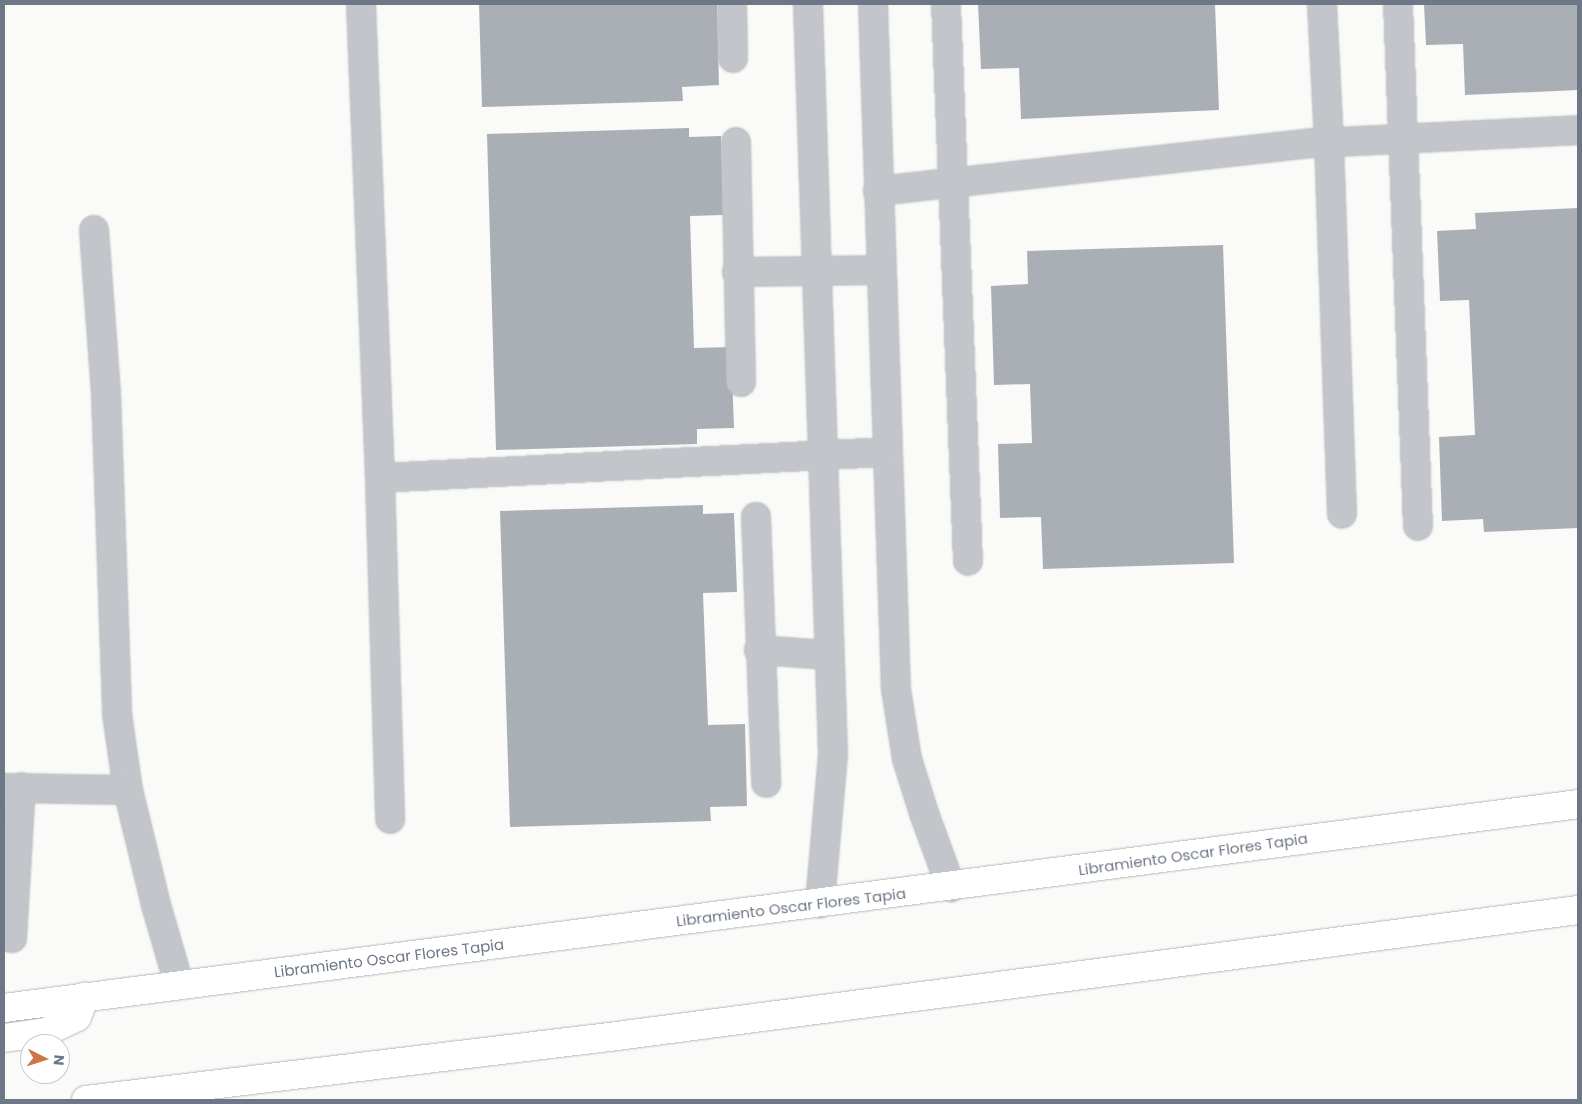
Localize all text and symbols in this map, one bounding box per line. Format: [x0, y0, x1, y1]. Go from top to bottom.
street label: Libramiento Oscar Flores Tapia [1077, 829, 1309, 879]
street label: Libramiento Oscar Flores Tapia [675, 884, 907, 930]
street label: Libramiento Oscar Flores Tapia [273, 935, 505, 981]
north arrow [20, 1034, 70, 1084]
text: N [49, 1054, 69, 1066]

